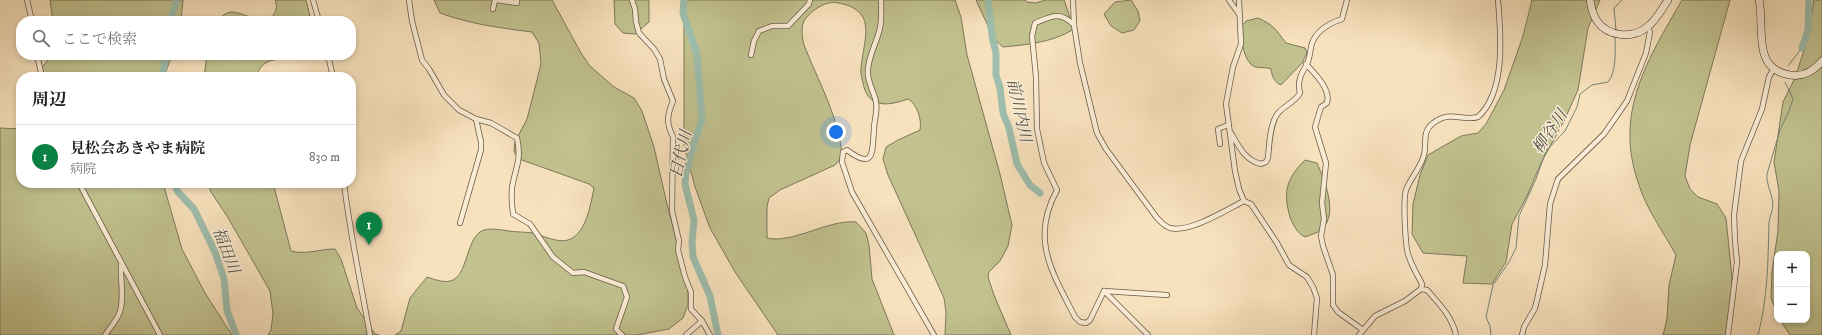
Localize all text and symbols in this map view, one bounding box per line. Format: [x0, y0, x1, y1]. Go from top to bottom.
search box [16, 16, 356, 60]
icon: search [30, 27, 52, 49]
text: ここで検索 [62, 30, 137, 49]
water label: 前川内川 [1003, 77, 1036, 146]
text: 周辺 [32, 89, 66, 111]
water label: 柳谷川 [1528, 104, 1573, 157]
your location [826, 122, 846, 142]
water label: 目代川 [666, 127, 697, 180]
text: 見松会あきやま病院 [70, 139, 205, 158]
text: 1 [43, 149, 47, 165]
text: 830 m [309, 149, 340, 165]
text: 病院 [70, 161, 96, 177]
pin: 1 [356, 212, 382, 245]
water label: 福田川 [208, 224, 245, 278]
map controls [1774, 251, 1810, 323]
button: + [1774, 251, 1810, 287]
button: − [1774, 287, 1810, 323]

